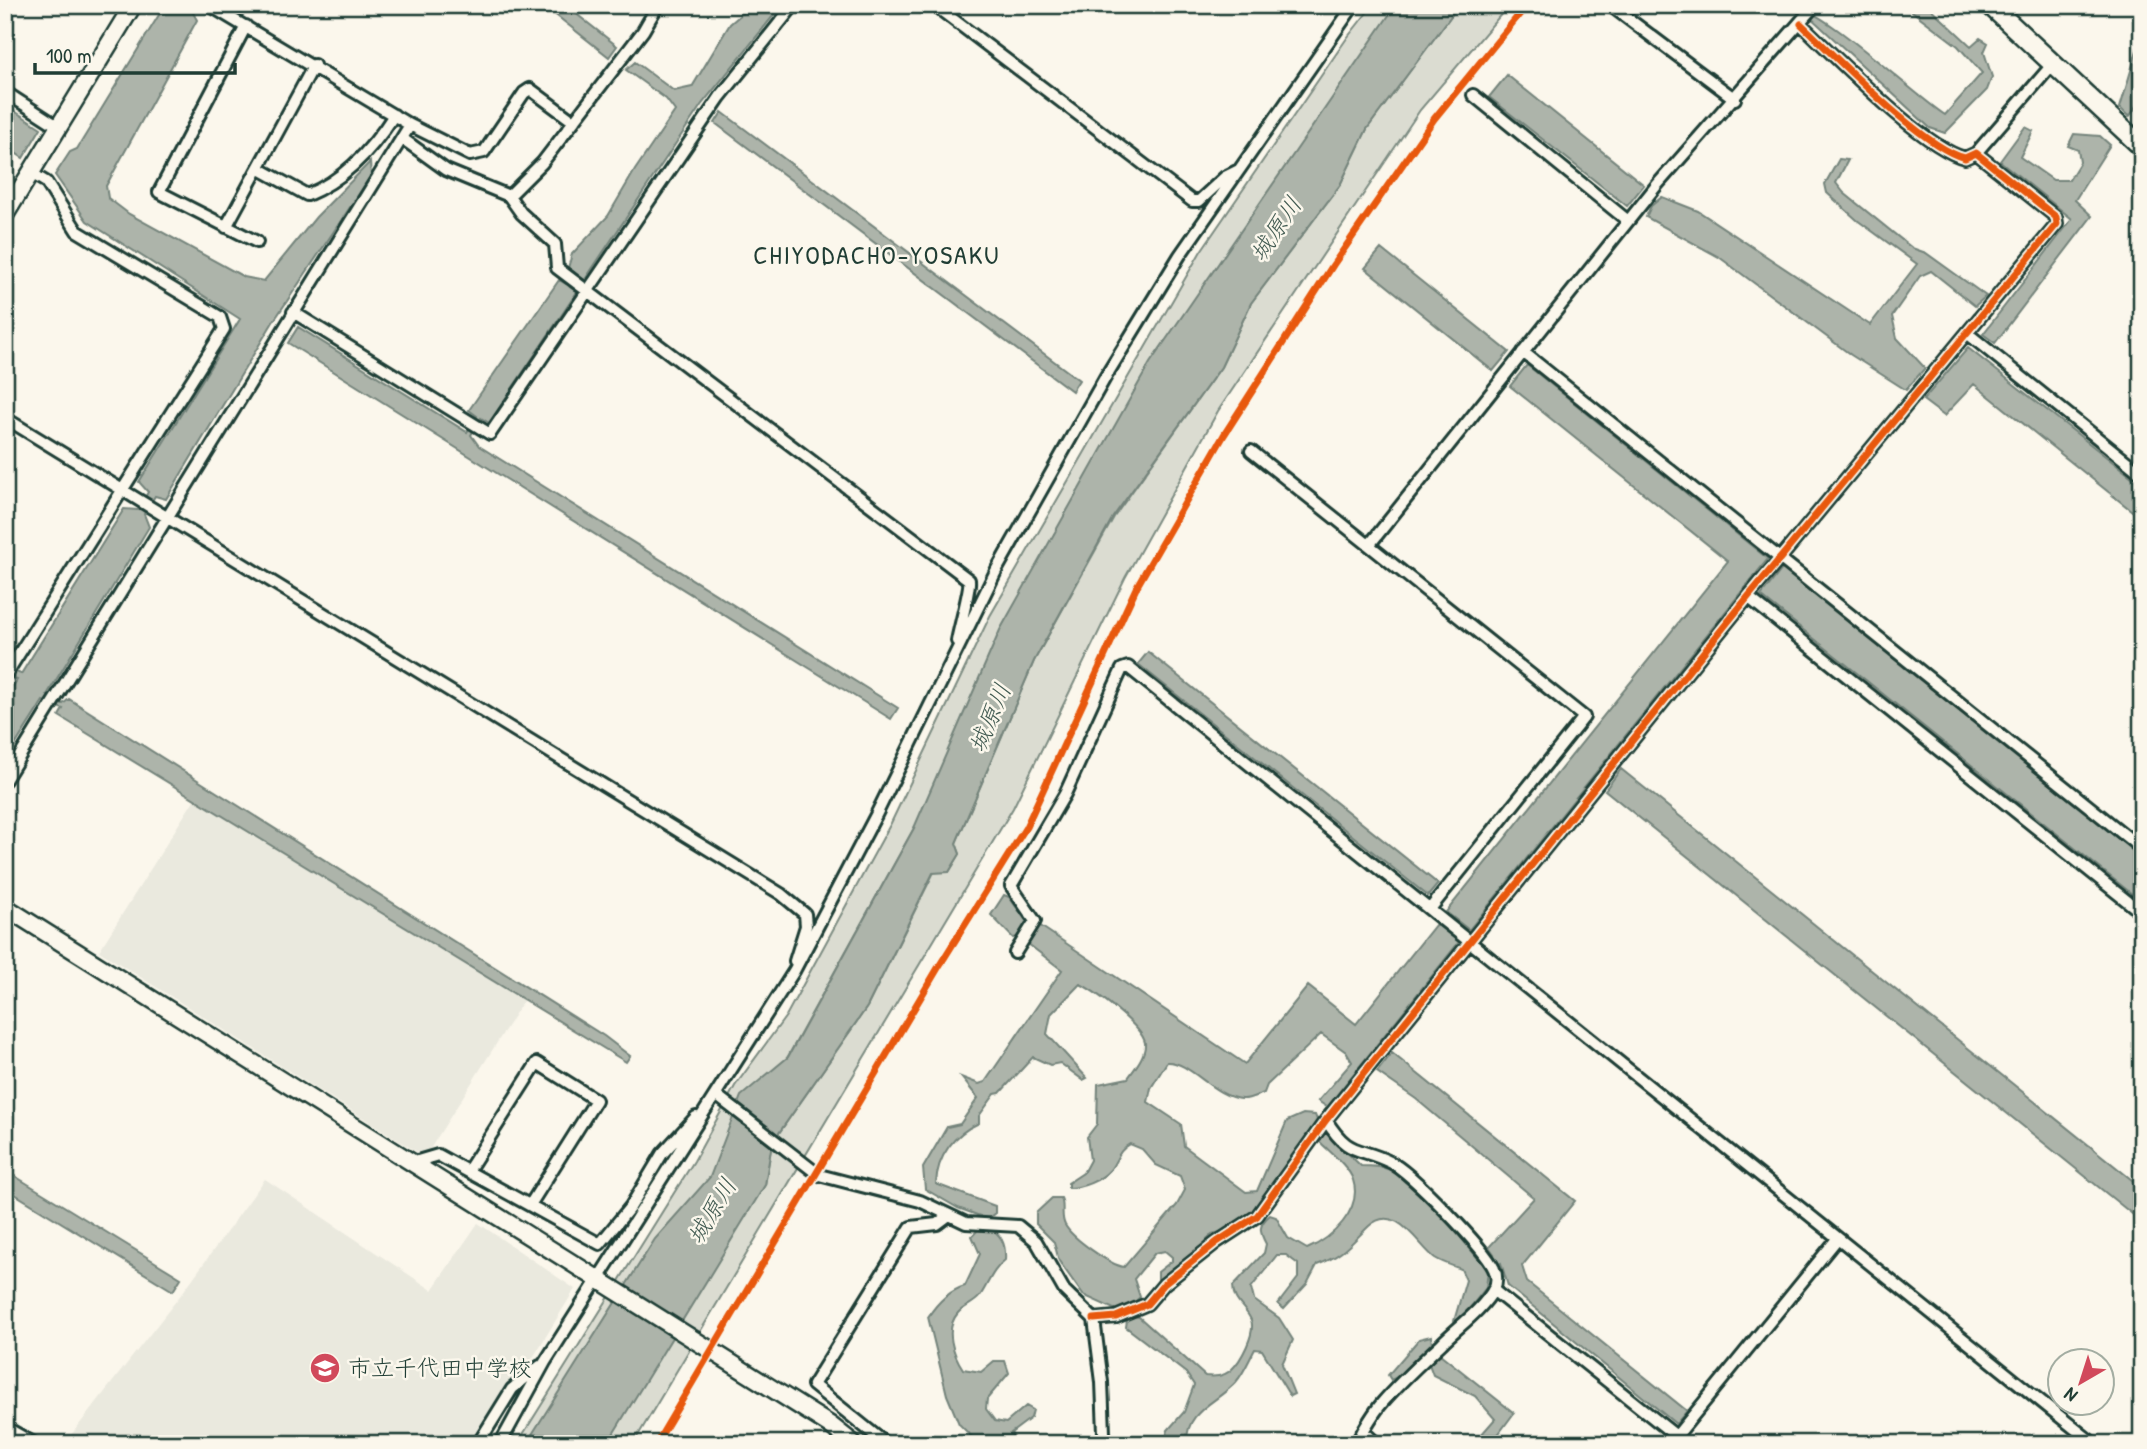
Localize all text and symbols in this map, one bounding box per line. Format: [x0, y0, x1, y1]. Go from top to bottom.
scale bar [35, 32, 234, 76]
text: 100 m [46, 41, 92, 70]
water label: 城原川 [1242, 190, 1309, 267]
district label: CHIYODACHO-YOSAKU [753, 237, 1001, 272]
water label: 城原川 [960, 678, 1018, 757]
water label: 城原川 [679, 1171, 743, 1250]
north arrow [2046, 1348, 2116, 1418]
school or university icon: 市立千代田中学校 [308, 1351, 342, 1385]
place label: 市立千代田中学校 [348, 1352, 532, 1383]
text: N [2058, 1382, 2082, 1408]

